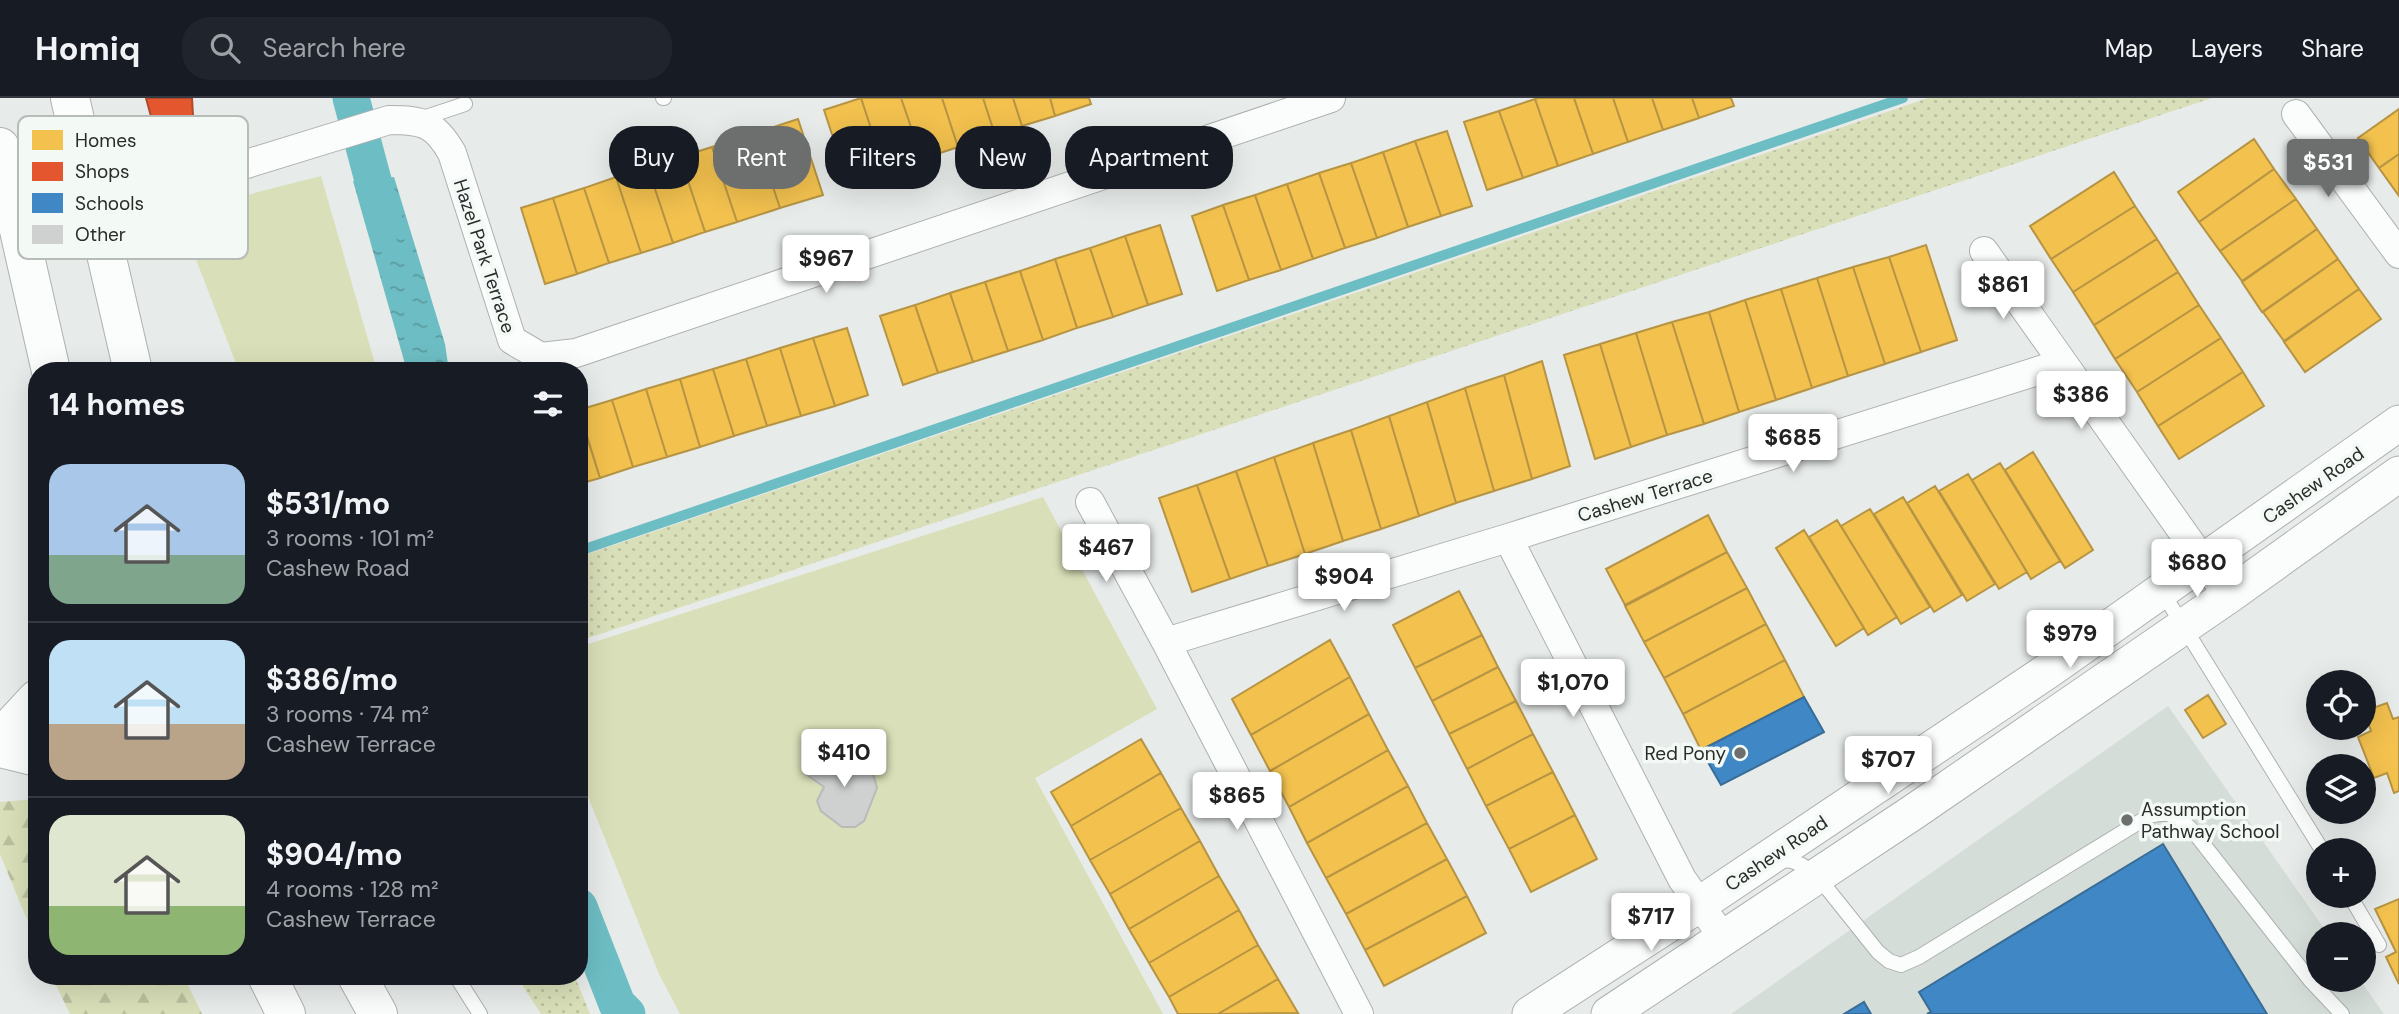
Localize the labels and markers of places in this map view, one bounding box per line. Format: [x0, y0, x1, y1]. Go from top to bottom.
pin: $531 [2287, 140, 2369, 199]
pin: $967 [785, 236, 867, 295]
pin: $861 [1962, 262, 2044, 321]
pin: $386 [2040, 372, 2122, 431]
pin: $685 [1752, 414, 1834, 474]
pin: $467 [1065, 524, 1147, 584]
pin: $680 [2156, 540, 2238, 599]
pin: $904 [1303, 554, 1385, 613]
pin: $979 [2029, 610, 2111, 670]
pin: $1,070 [1516, 660, 1630, 719]
pin: $410 [803, 730, 885, 789]
pin: $707 [1847, 736, 1929, 796]
place label: Red Pony [1645, 741, 1726, 766]
marker: Red Pony [1732, 745, 1748, 761]
pin: $865 [1196, 772, 1278, 832]
place label: Assumption Pathway School [2141, 797, 2279, 844]
marker: Assumption Pathway School [2119, 812, 2135, 828]
pin: $717 [1610, 894, 1692, 953]

